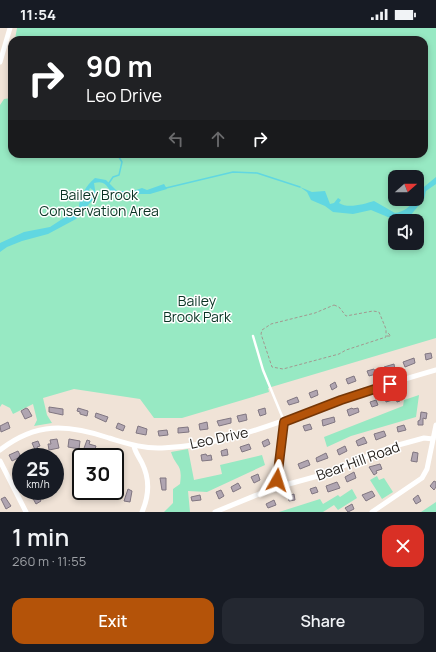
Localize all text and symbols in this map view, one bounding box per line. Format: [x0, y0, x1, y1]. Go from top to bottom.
text: 11:54 [20, 4, 56, 25]
text: 90 m [86, 47, 153, 85]
icon: right [20, 52, 72, 104]
text: Leo Drive [86, 83, 162, 107]
icon: left [165, 128, 187, 150]
icon: ahead [207, 128, 229, 150]
icon: right [249, 128, 271, 150]
north arrow [388, 170, 424, 206]
map controls [388, 170, 424, 250]
park label: Bailey Brook Conservation Area [39, 185, 159, 220]
button: sound [388, 214, 424, 250]
park label: Bailey Brook Park [163, 291, 232, 326]
pin [373, 367, 407, 401]
icon: arrive [379, 373, 401, 395]
street label: Leo Drive [188, 422, 250, 453]
street label: Bear Hill Road [313, 437, 402, 484]
speed limit sign: 30 [72, 448, 124, 500]
text: 25 [26, 455, 50, 482]
position arrow [256, 459, 298, 501]
text: km/h [26, 477, 50, 491]
text: 1 min [12, 520, 69, 553]
button: close [382, 525, 424, 567]
text: 260 m · 11:55 [12, 552, 86, 570]
button: Exit [12, 598, 214, 644]
button: Share [222, 598, 424, 644]

